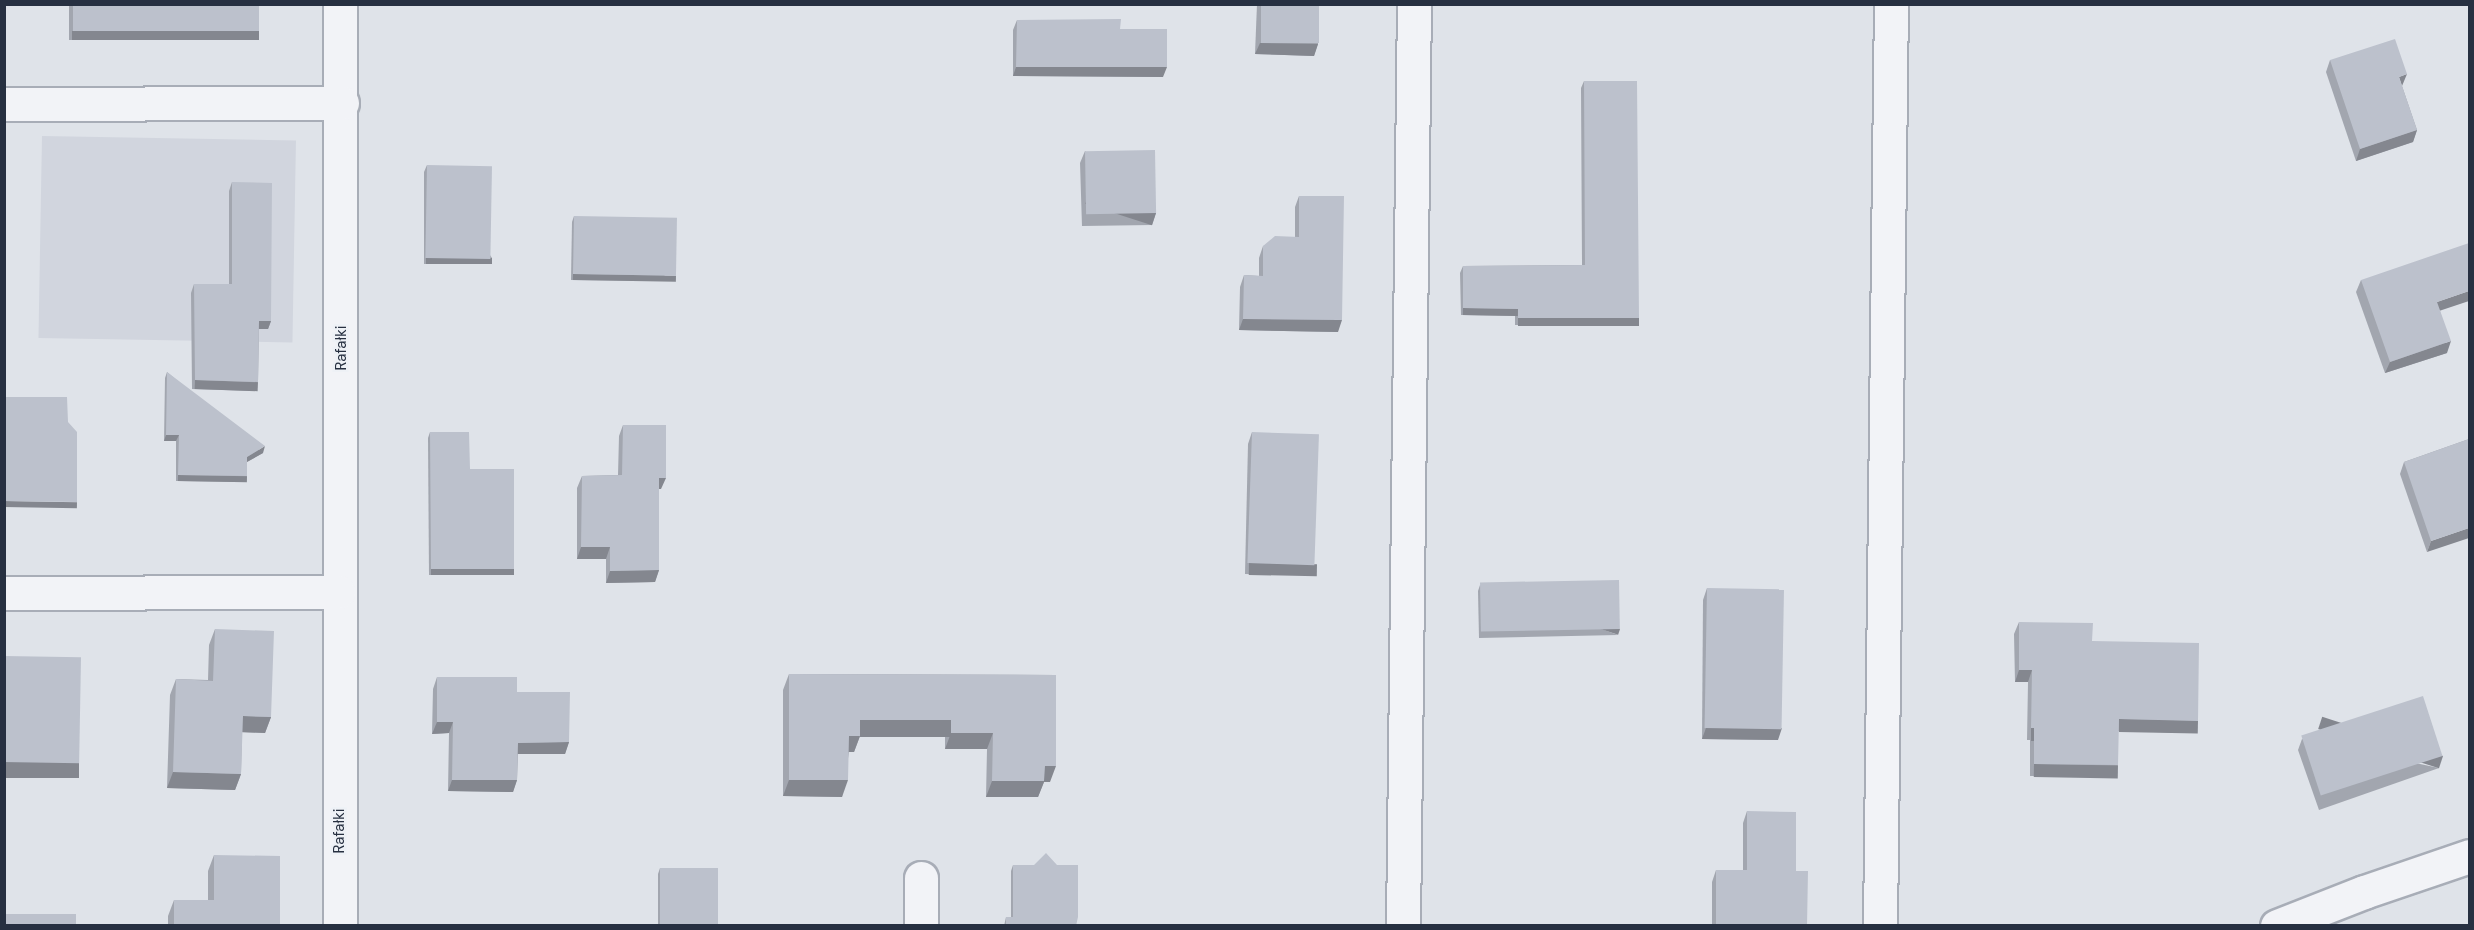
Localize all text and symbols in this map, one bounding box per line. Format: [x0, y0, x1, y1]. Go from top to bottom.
street label: Rafałki [333, 326, 351, 370]
street label: Rafałki [331, 809, 349, 853]

